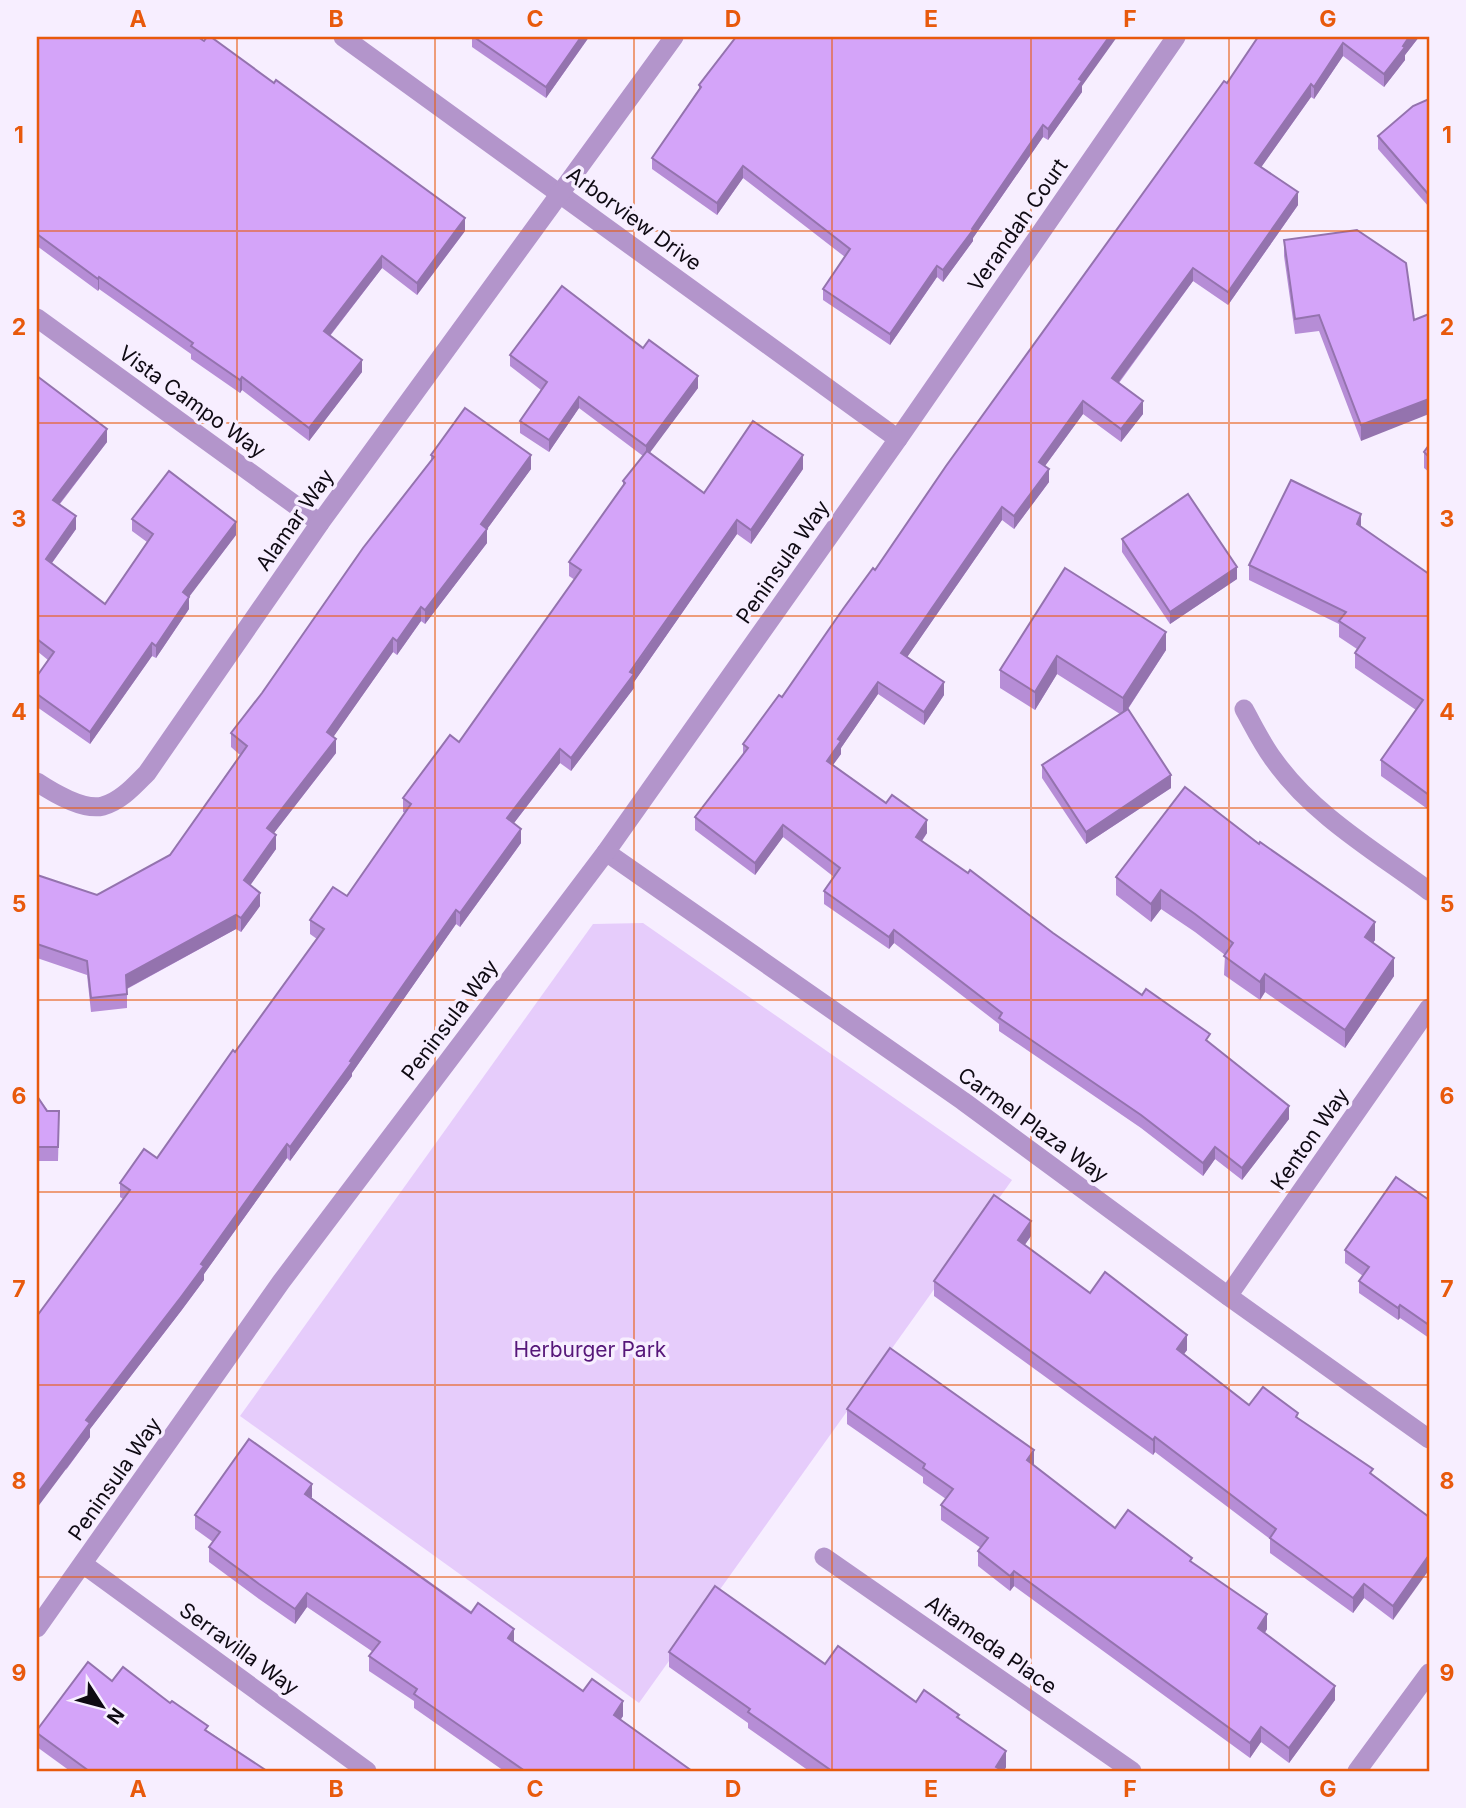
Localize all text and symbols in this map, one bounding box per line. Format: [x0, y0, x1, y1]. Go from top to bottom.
text: A [129, 5, 147, 33]
text: B [328, 5, 344, 33]
text: C [526, 5, 544, 33]
text: D [725, 5, 741, 33]
text: E [924, 5, 938, 33]
text: F [1123, 5, 1137, 33]
text: G [1319, 5, 1337, 33]
text: 1 [14, 121, 24, 149]
text: 1 [1442, 121, 1452, 149]
street label: Verandah Court [963, 153, 1073, 296]
street label: Arborview Drive [562, 161, 707, 276]
text: 2 [12, 313, 26, 341]
text: 2 [1440, 313, 1454, 341]
street label: Vista Campo Way [114, 340, 271, 463]
street label: Alamar Way [250, 464, 339, 575]
street label: Peninsula Way [731, 495, 834, 628]
text: 3 [12, 505, 26, 533]
text: 3 [1440, 505, 1454, 533]
text: 4 [11, 698, 27, 726]
text: 4 [1439, 698, 1455, 726]
text: 5 [12, 890, 26, 918]
text: 5 [1440, 890, 1454, 918]
street label: Peninsula Way [396, 954, 503, 1085]
street label: Carmel Plaza Way [953, 1062, 1113, 1188]
text: 6 [12, 1082, 26, 1110]
text: 6 [1440, 1082, 1454, 1110]
street label: Kenton Way [1265, 1083, 1354, 1194]
text: 7 [12, 1275, 26, 1303]
text: 7 [1440, 1275, 1454, 1303]
park label: Herburger Park [514, 1337, 667, 1362]
street label: Peninsula Way [63, 1412, 166, 1545]
text: 8 [12, 1467, 26, 1495]
text: 8 [1440, 1467, 1454, 1495]
street label: Altameda Place [921, 1590, 1062, 1699]
street label: Serravilla Way [175, 1597, 304, 1700]
text: 9 [12, 1659, 26, 1687]
text: 9 [1440, 1659, 1454, 1687]
north arrow [66, 1672, 136, 1742]
text: N [102, 1703, 129, 1728]
text: A [129, 1775, 147, 1803]
text: B [328, 1775, 344, 1803]
text: C [526, 1775, 544, 1803]
text: D [725, 1775, 741, 1803]
text: E [924, 1775, 938, 1803]
text: F [1123, 1775, 1137, 1803]
text: G [1319, 1775, 1337, 1803]

